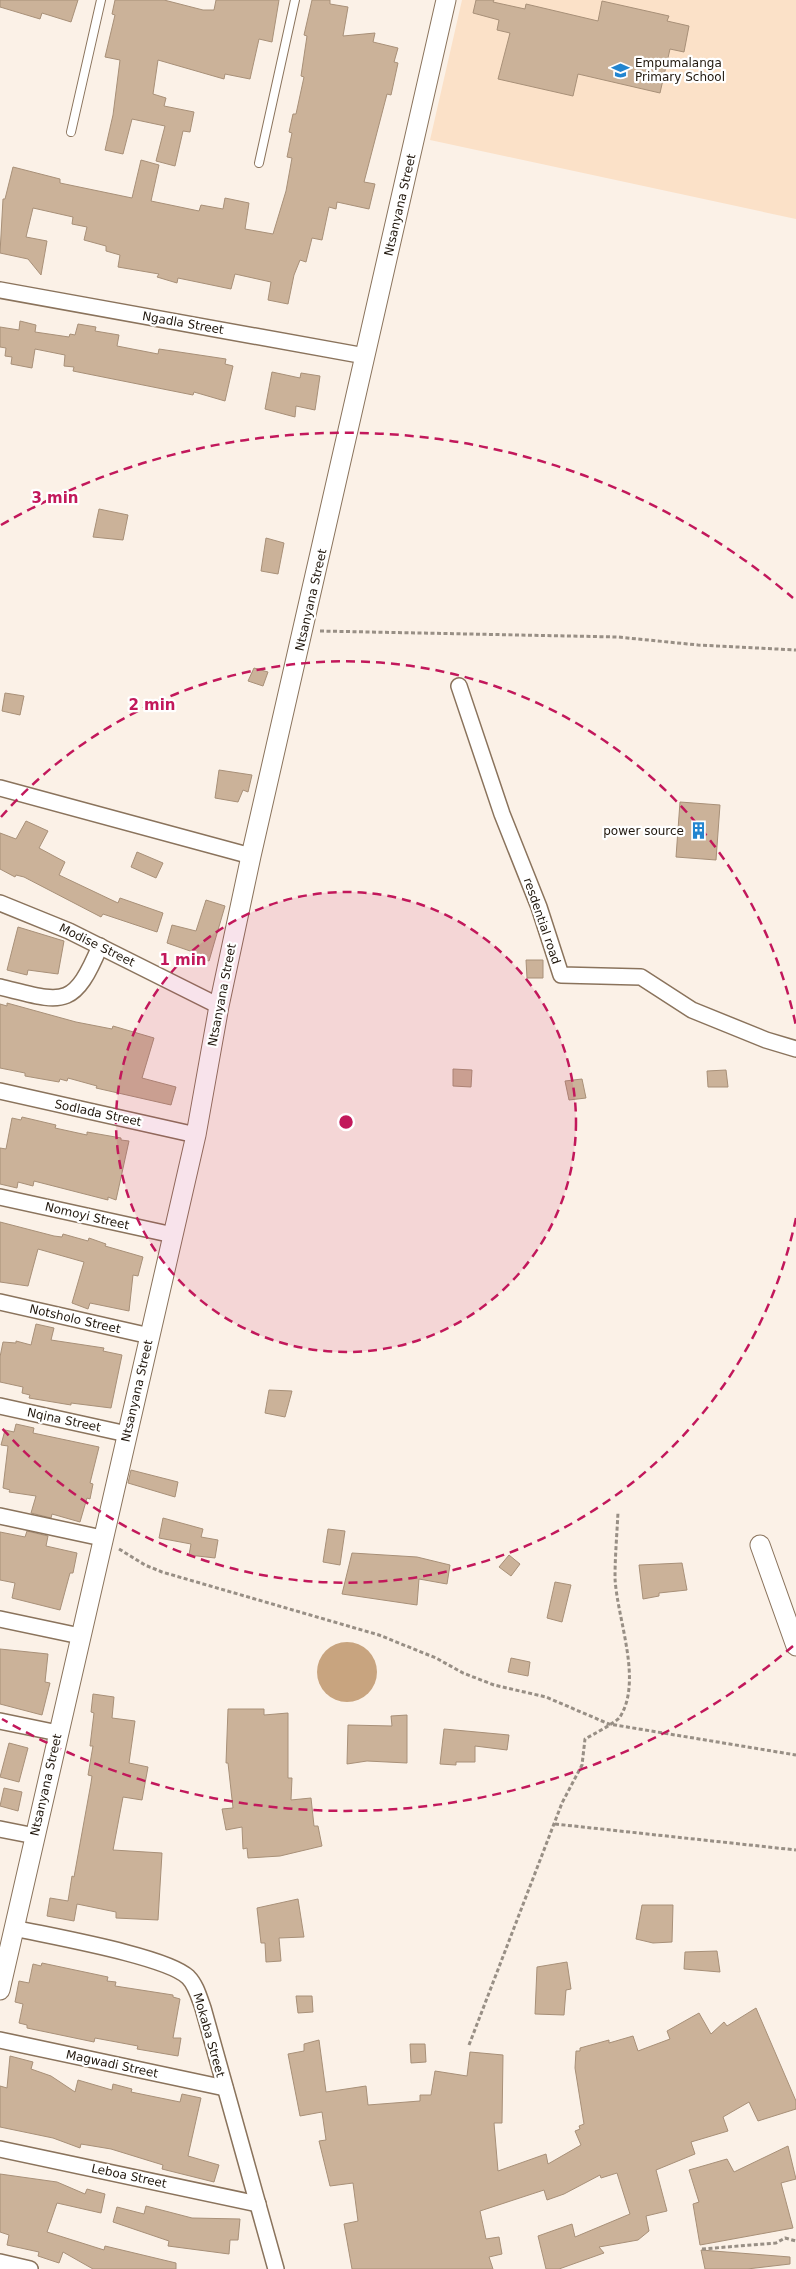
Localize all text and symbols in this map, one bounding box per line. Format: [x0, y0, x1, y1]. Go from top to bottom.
place label: Empumalanga Primary School [635, 56, 725, 84]
school or university icon: Empumalanga Primary School [611, 60, 631, 80]
street label: Ntsanyana Street [381, 152, 419, 258]
street label: Ngadla Street [141, 309, 225, 337]
text: 3 min [31, 489, 79, 507]
street label: Ntsanyana Street [292, 547, 330, 653]
text: 2 min [128, 696, 176, 714]
building icon: power source [688, 821, 708, 841]
place label: power source [603, 824, 684, 838]
street label: resdential road [521, 876, 563, 966]
street label: Modise Street [57, 921, 137, 970]
street label: Ntsanyana Street [205, 942, 239, 1048]
text: 1 min [159, 951, 207, 969]
street label: Sodlada Street [53, 1097, 143, 1129]
centre of rings [337, 1113, 355, 1131]
street label: Nomoyi Street [43, 1199, 131, 1233]
street label: Notsholo Street [28, 1302, 122, 1336]
street label: Ntsanyana Street [118, 1338, 156, 1444]
street label: Nqina Street [26, 1405, 103, 1435]
street label: Ntsanyana Street [27, 1732, 65, 1838]
street label: Mokaba Street [190, 1991, 228, 2079]
street label: Magwadi Street [65, 2047, 160, 2081]
street label: Leboa Street [90, 2161, 168, 2191]

